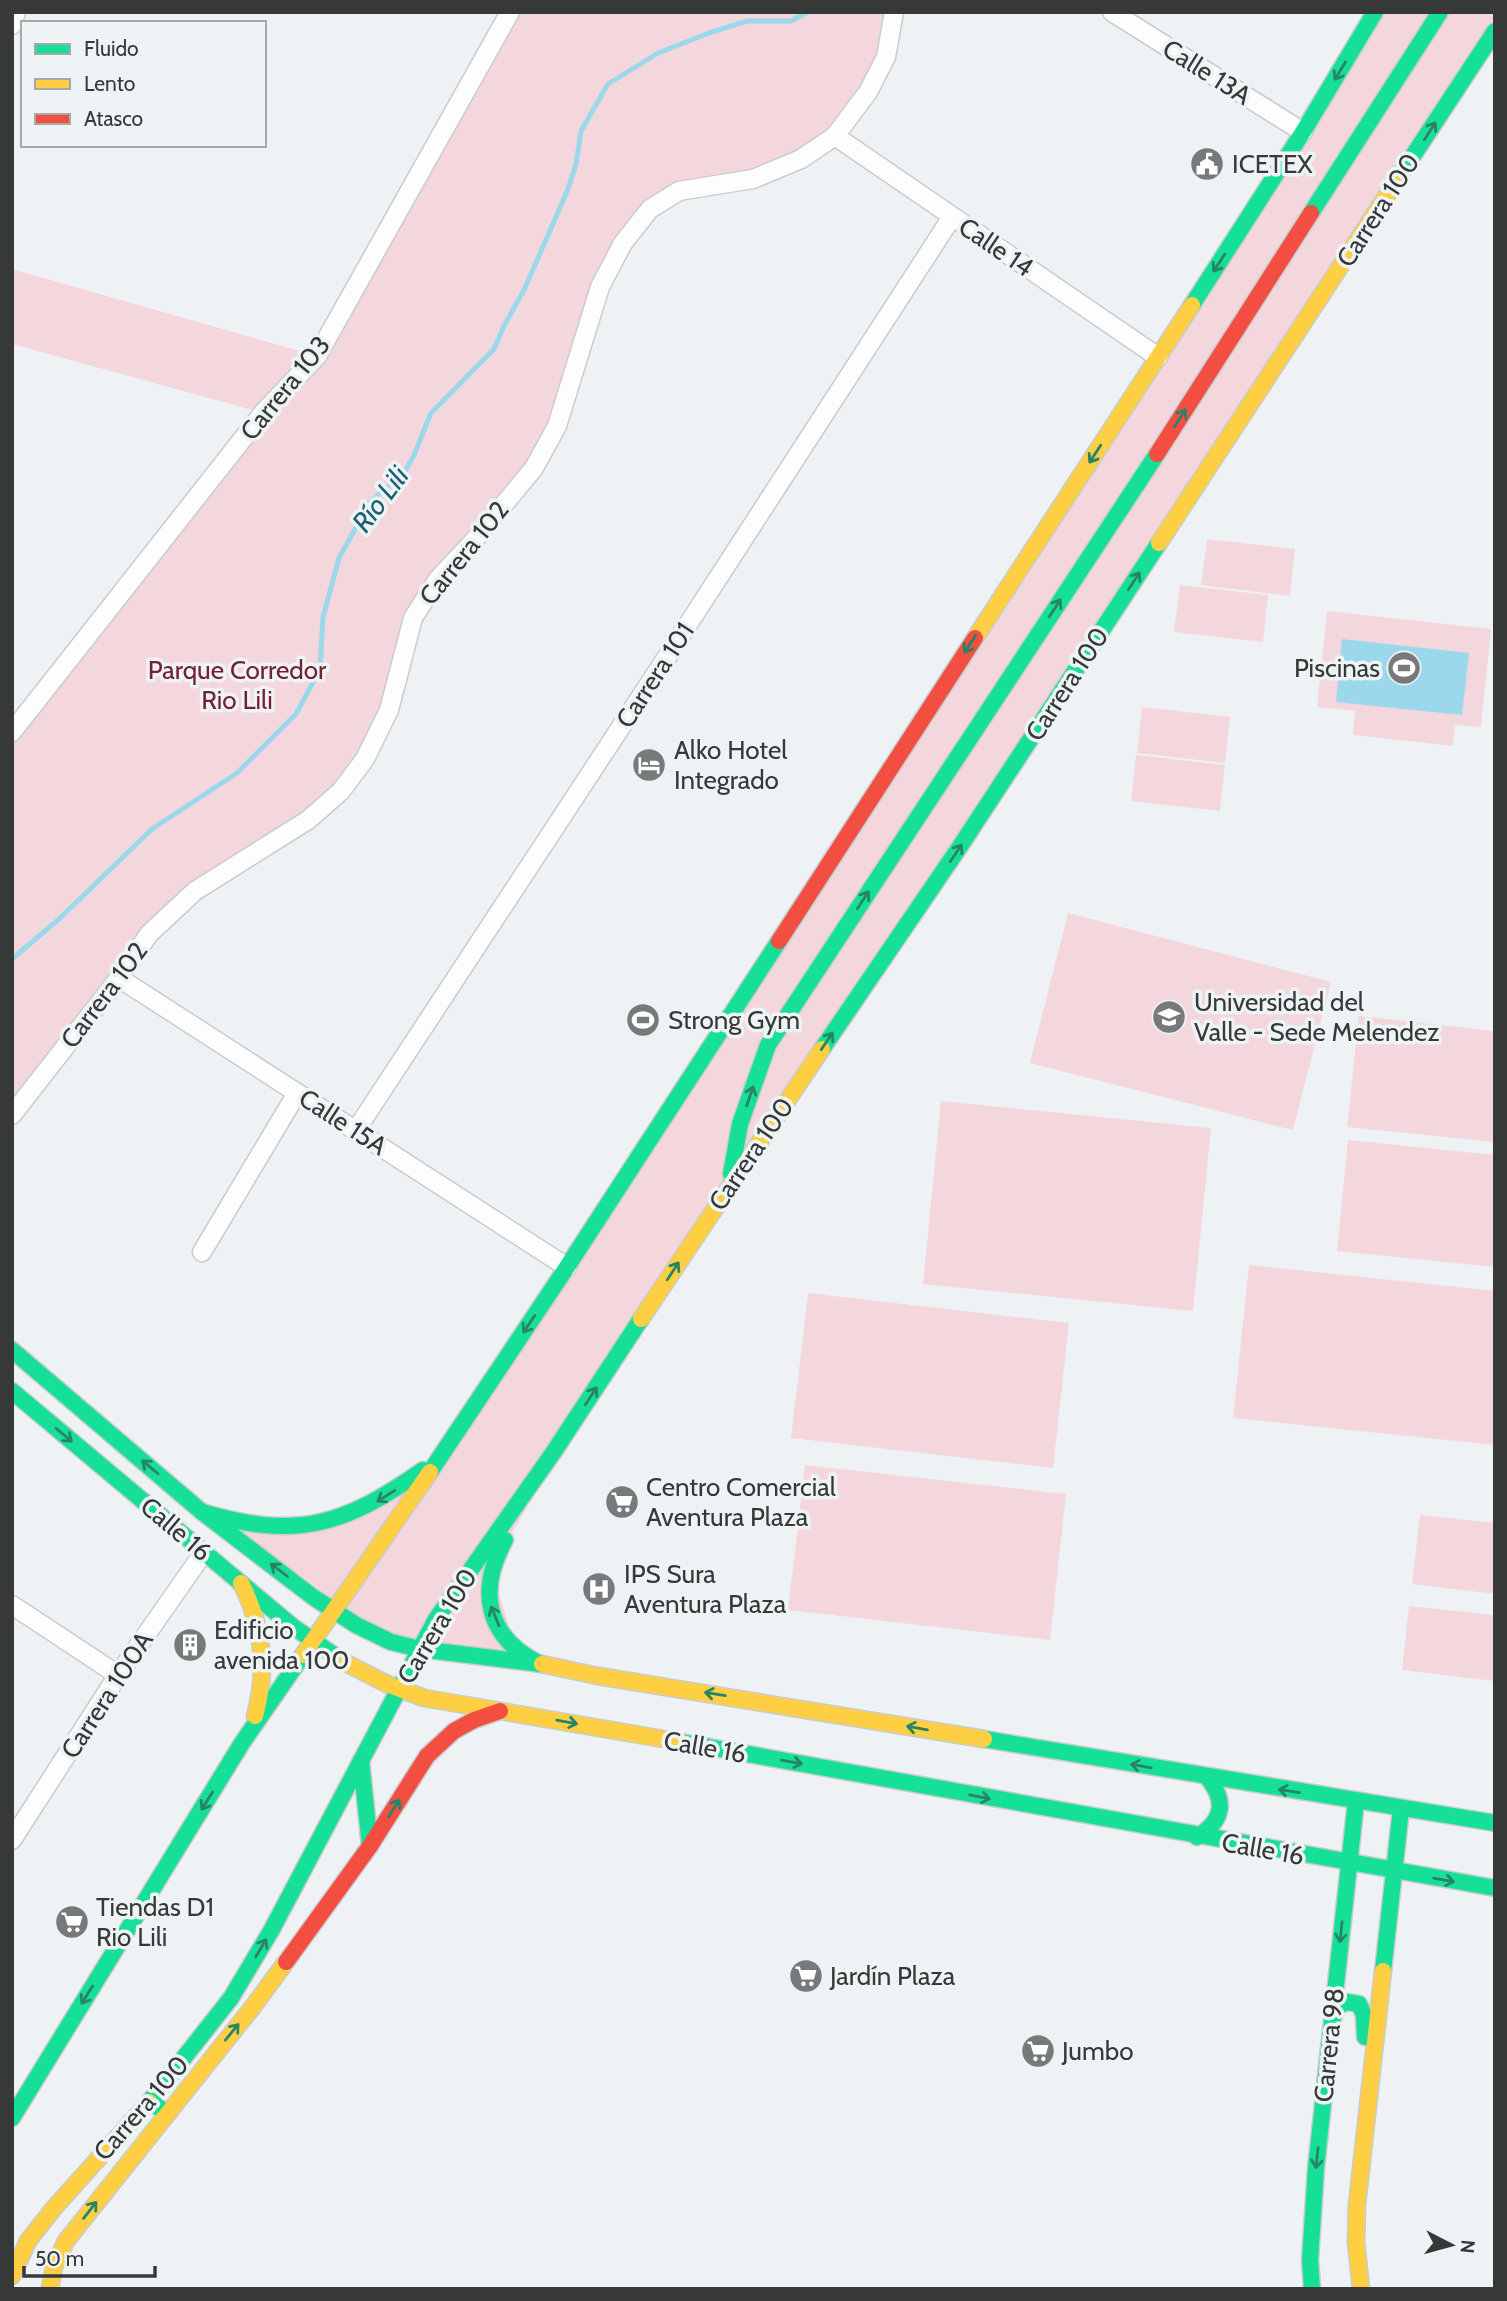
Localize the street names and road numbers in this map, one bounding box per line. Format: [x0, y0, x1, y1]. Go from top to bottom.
street label: Calle 13A [1157, 32, 1257, 112]
street label: Carrera 100 [1329, 147, 1427, 273]
street label: Calle 14 [953, 210, 1039, 284]
street label: Carrera 103 [233, 329, 337, 447]
street label: Carrera 102 [412, 495, 516, 611]
street label: Carrera 101 [609, 616, 701, 734]
street label: Carrera 100 [1018, 621, 1116, 747]
street label: Carrera 102 [54, 936, 154, 1054]
street label: Calle 15A [293, 1082, 393, 1162]
street label: Carrera 100 [702, 1092, 800, 1216]
street label: Calle 16 [134, 1490, 218, 1568]
street label: Carrera 100 [390, 1562, 484, 1690]
street label: Carrera 100A [54, 1626, 160, 1764]
street label: Calle 16 [661, 1724, 749, 1770]
street label: Calle 16 [1219, 1826, 1307, 1872]
street label: Carrera 98 [1307, 1986, 1351, 2104]
street label: Carrera 100 [87, 2049, 195, 2167]

